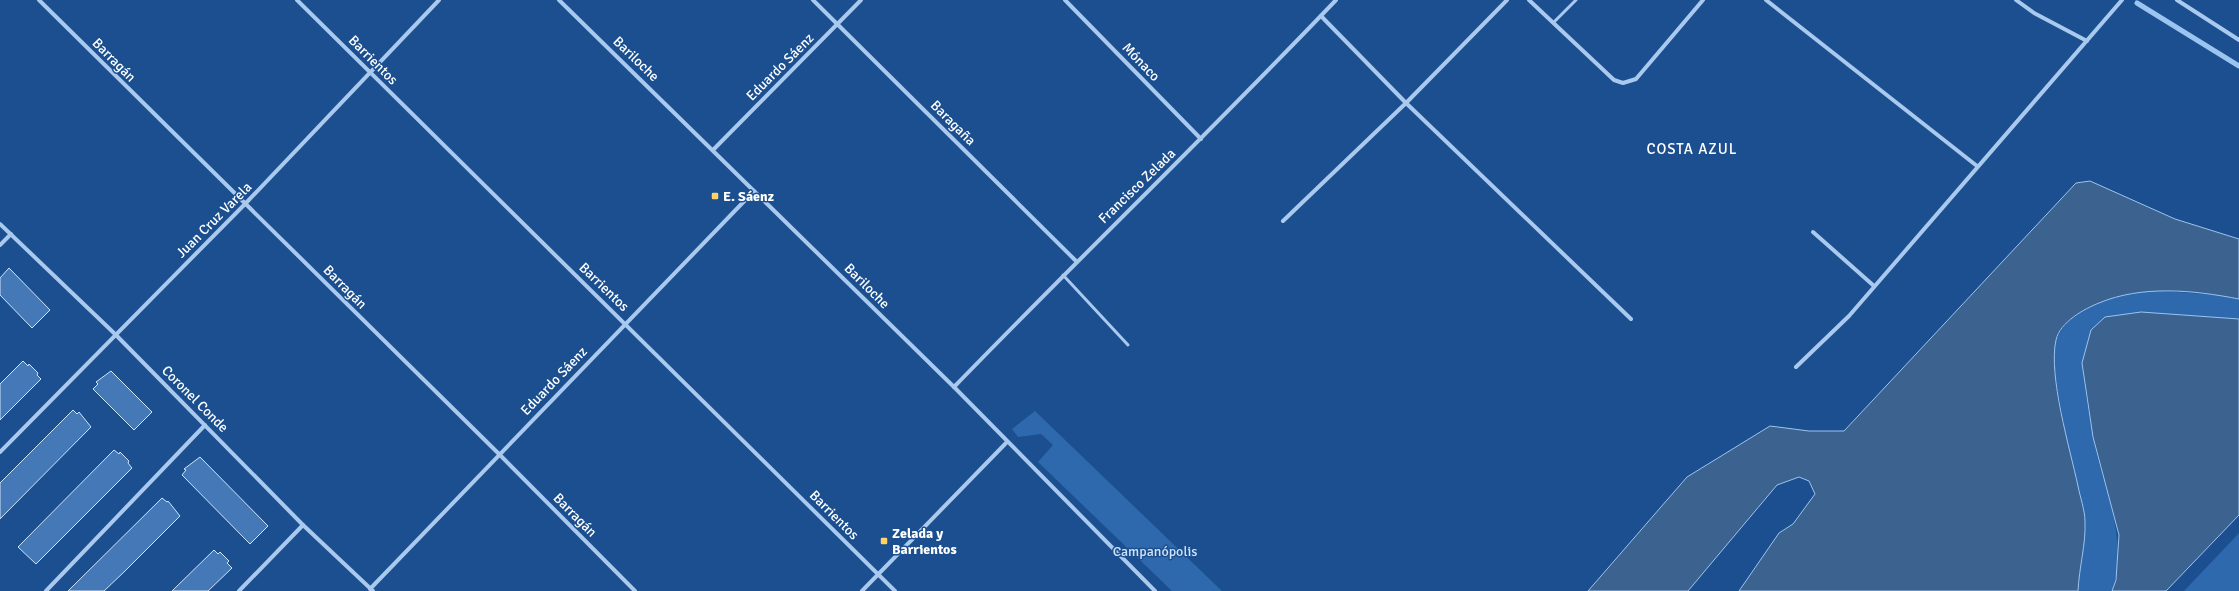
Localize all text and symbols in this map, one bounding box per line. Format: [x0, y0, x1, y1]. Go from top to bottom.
street label: Eduardo Sáenz [743, 30, 817, 104]
street label: Barrientos [345, 32, 401, 88]
street label: Bariloche [610, 33, 662, 85]
street label: Barragán [89, 35, 139, 85]
street label: Mónaco [1119, 39, 1163, 85]
street label: Baragaña [927, 97, 979, 149]
district label: COSTA AZUL [1647, 140, 1738, 158]
street label: Francisco Zelada [1095, 145, 1179, 227]
street label: Juan Cruz Varela [173, 179, 255, 261]
place label: E. Sáenz [723, 188, 774, 205]
marker: E. Sáenz [710, 191, 720, 201]
street label: Barrientos [576, 259, 632, 315]
street label: Bariloche [841, 260, 893, 312]
street label: Barragán [320, 262, 370, 312]
street label: Eduardo Sáenz [517, 343, 591, 419]
street label: Coronel Conde [158, 362, 232, 436]
street label: Barrientos [806, 487, 862, 543]
street label: Barragán [550, 490, 600, 540]
place label: Zelada y Barrientos [892, 525, 957, 558]
marker: Zelada y Barrientos [879, 536, 889, 546]
park label: Campanópolis [1113, 543, 1197, 560]

